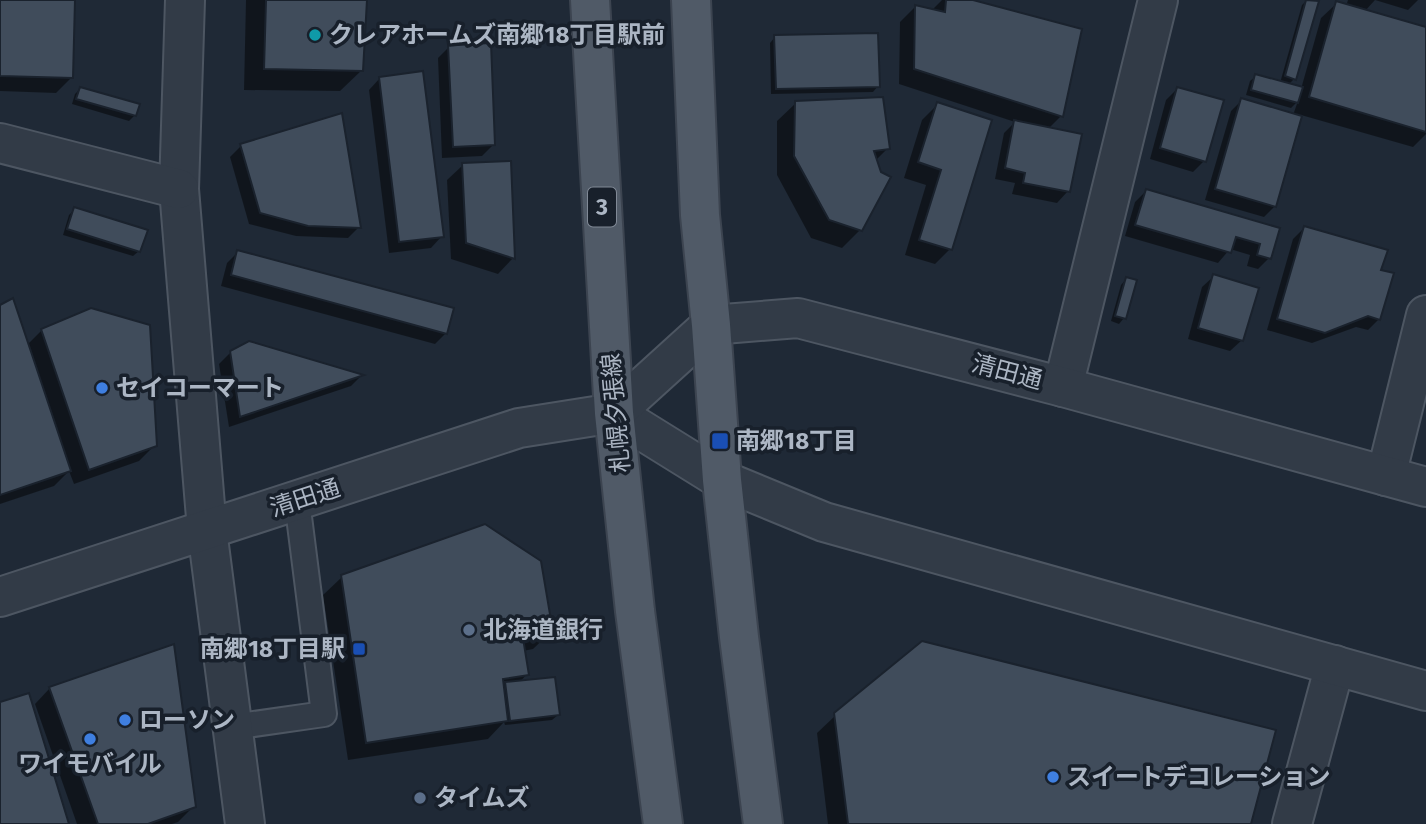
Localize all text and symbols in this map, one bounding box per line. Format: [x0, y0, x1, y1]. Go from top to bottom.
place label: クレアホームズ南郷18丁目駅前 [329, 21, 665, 49]
marker: クレアホームズ南郷18丁目駅前 [307, 27, 323, 43]
road number: 3 [588, 188, 616, 227]
street label: 清田通 [969, 349, 1045, 395]
street label: 札幌夕張線 [597, 352, 635, 474]
place label: セイコーマート [116, 374, 284, 402]
marker: セイコーマート [94, 380, 110, 396]
place label: 南郷18丁目 [736, 427, 857, 455]
marker: 南郷18丁目 [710, 431, 730, 451]
street label: 清田通 [266, 474, 344, 522]
place label: 北海道銀行 [483, 616, 603, 644]
marker: 北海道銀行 [461, 622, 477, 638]
place label: 南郷18丁目駅 [200, 635, 345, 663]
marker: 南郷18丁目駅 [351, 641, 367, 657]
place label: ローソン [139, 706, 235, 734]
marker: ローソン [117, 712, 133, 728]
marker: ワイモバイル [82, 731, 98, 747]
place label: ワイモバイル [18, 750, 162, 778]
place label: スイートデコレーション [1067, 763, 1331, 791]
marker: スイートデコレーション [1045, 769, 1061, 785]
place label: タイムズ [434, 784, 530, 812]
marker: タイムズ [412, 790, 428, 806]

